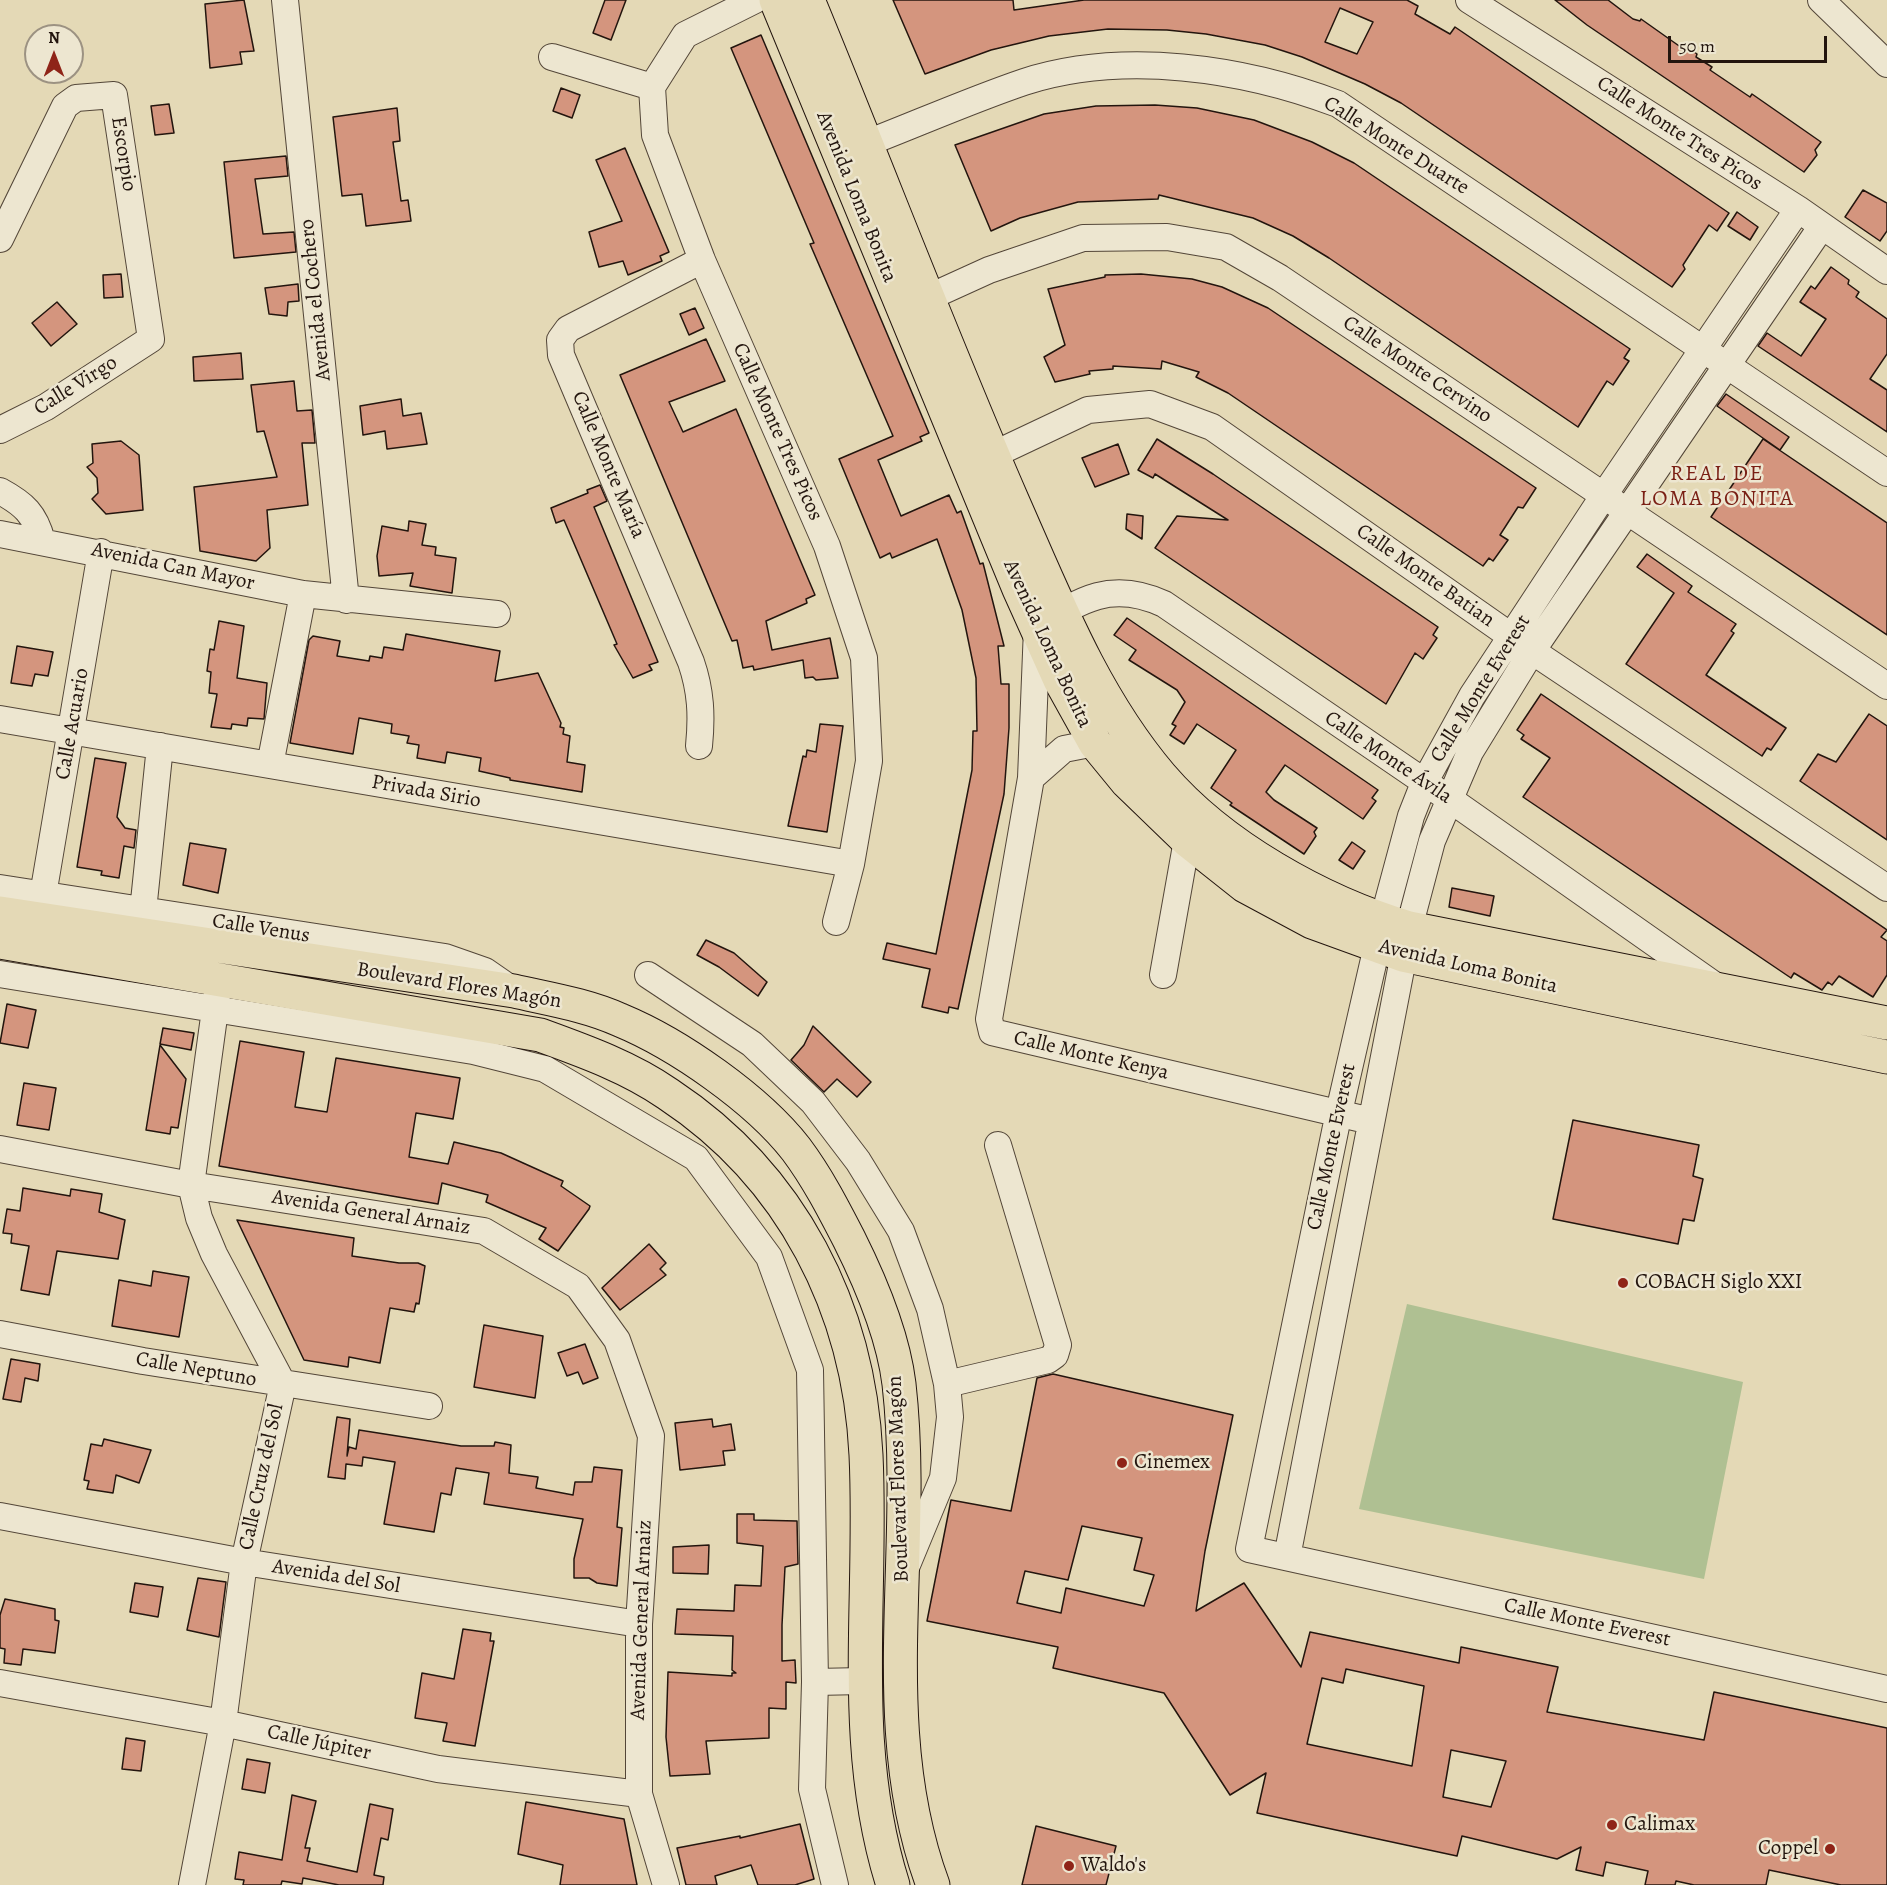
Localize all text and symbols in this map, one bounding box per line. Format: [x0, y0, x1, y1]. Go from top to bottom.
north arrow [24, 24, 84, 84]
scale bar [1671, 24, 1830, 62]
text: N [48, 27, 60, 49]
text: 50 m [1679, 34, 1715, 58]
street label: Calle Monte Tres Picos [1592, 71, 1766, 197]
street label: Calle Monte Duarte [1319, 91, 1473, 201]
street label: Avenida Loma Bonita [810, 108, 902, 286]
street label: Escorpio [105, 115, 141, 193]
street label: Avenida el Cochero [295, 218, 337, 382]
street label: Calle Monte Cervino [1338, 311, 1496, 429]
street label: Calle Monte Tres Picos [726, 339, 828, 525]
street label: Calle Virgo [30, 350, 122, 422]
street label: Calle Monte María [566, 388, 650, 542]
district label: REAL DE LOMA BONITA [1640, 462, 1794, 514]
street label: Calle Monte Batian [1351, 519, 1499, 633]
street label: Avenida Can Mayor [89, 537, 257, 597]
street label: Avenida Loma Bonita [997, 556, 1097, 732]
street label: Calle Monte Everest [1425, 610, 1537, 768]
street label: Calle Acuario [51, 666, 95, 782]
street label: Calle Monte Ávila [1319, 706, 1457, 810]
street label: Privada Sirio [369, 770, 483, 814]
street label: Calle Venus [210, 909, 312, 949]
street label: Avenida Loma Bonita [1376, 934, 1560, 1000]
street label: Boulevard Flores Magón [355, 957, 563, 1015]
street label: Calle Monte Kenya [1011, 1026, 1171, 1086]
street label: Calle Monte Everest [1302, 1062, 1362, 1232]
street label: Avenida General Arnaiz [270, 1185, 472, 1241]
place label: COBACH Siglo XXI [1635, 1270, 1802, 1296]
marker: COBACH Siglo XXI [1616, 1276, 1630, 1290]
street label: Calle Neptuno [134, 1347, 258, 1393]
street label: Boulevard Flores Magón [883, 1375, 915, 1583]
street label: Calle Cruz del Sol [234, 1402, 290, 1552]
place label: Cinemex [1134, 1450, 1210, 1476]
marker: Cinemex [1115, 1456, 1129, 1470]
street label: Avenida General Arnaiz [626, 1519, 658, 1721]
street label: Avenida del Sol [270, 1554, 402, 1600]
street label: Calle Monte Everest [1502, 1593, 1672, 1653]
street label: Calle Júpiter [265, 1720, 373, 1766]
place label: Calimax [1624, 1812, 1695, 1838]
marker: Calimax [1605, 1818, 1619, 1832]
place label: Coppel [1758, 1836, 1818, 1862]
marker: Coppel [1823, 1842, 1837, 1856]
place label: Waldo's [1081, 1853, 1146, 1879]
marker: Waldo's [1062, 1859, 1076, 1873]

